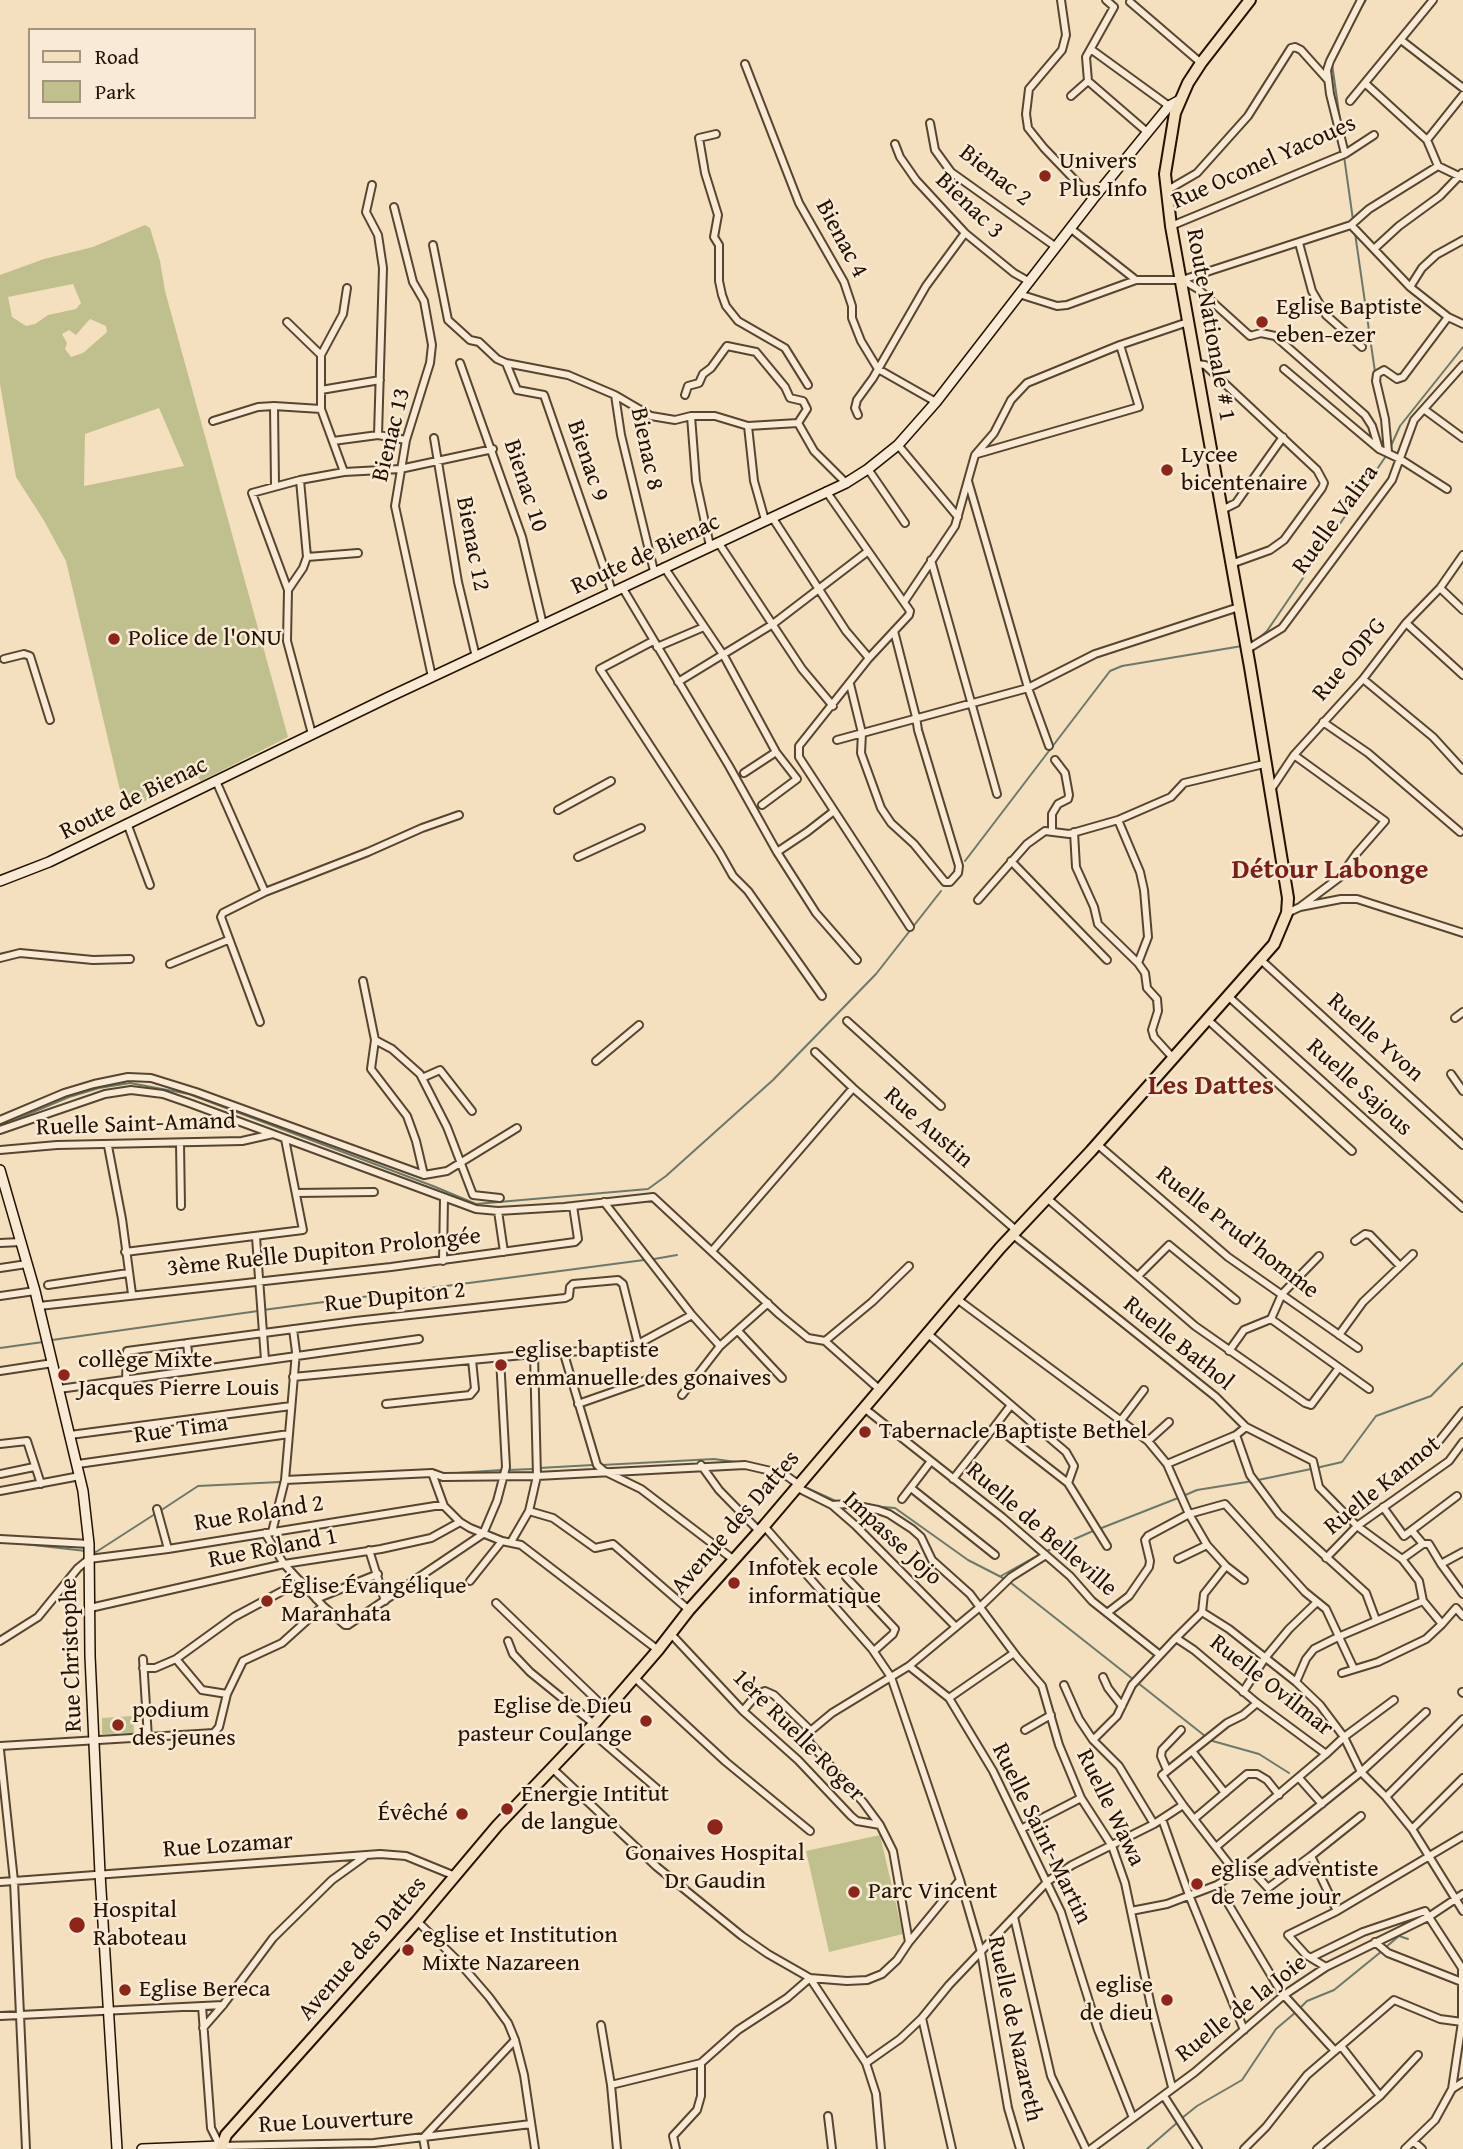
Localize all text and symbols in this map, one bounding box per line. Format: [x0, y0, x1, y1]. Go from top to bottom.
legend [28, 28, 256, 119]
text: Road [95, 41, 139, 72]
text: Park [95, 76, 136, 107]
street label: Rue Oconel Yacoues [1167, 109, 1361, 217]
street label: Bienac 2 [953, 139, 1037, 213]
place label: Univers Plus Info [1059, 148, 1147, 204]
street label: Bienac 3 [929, 166, 1009, 246]
marker: Univers Plus Info [1037, 168, 1053, 184]
street label: Bienac 4 [809, 195, 873, 283]
street label: Route Nationale # 1 [1179, 226, 1241, 424]
place label: Eglise Baptiste eben-ezer [1276, 294, 1422, 350]
marker: Eglise Baptiste eben-ezer [1254, 314, 1270, 330]
street label: Bienac 13 [366, 385, 418, 485]
street label: Bienac 8 [623, 405, 669, 493]
street label: Bienac 9 [560, 417, 614, 505]
street label: Bienac 10 [497, 436, 553, 536]
place label: Lycee bicentenaire [1181, 442, 1308, 498]
street label: Ruelle Valira [1287, 460, 1385, 580]
marker: Lycee bicentenaire [1159, 462, 1175, 478]
street label: Bienac 12 [449, 494, 495, 594]
street label: Route de Bienac [567, 508, 725, 602]
street label: Rue ODPG [1307, 613, 1393, 707]
place label: Police de l'ONU [128, 625, 282, 653]
marker: Police de l'ONU [106, 631, 122, 647]
street label: Route de Bienac [56, 751, 212, 847]
district label: Détour Labonge [1232, 854, 1428, 888]
street label: Ruelle Yvon [1321, 987, 1429, 1089]
street label: Ruelle Sajous [1300, 1033, 1418, 1143]
district label: Les Dattes [1148, 1070, 1274, 1104]
street label: Rue Austin [877, 1081, 979, 1175]
street label: Ruelle Saint-Amand [36, 1107, 236, 1143]
street label: Ruelle Prud'homme [1150, 1160, 1324, 1306]
street label: 3ème Ruelle Dupiton Prolongée [166, 1222, 482, 1284]
street label: Rue Dupiton 2 [323, 1276, 467, 1320]
street label: Ruelle Bathol [1117, 1291, 1239, 1397]
place label: eglise baptiste emmanuelle des gonaives [515, 1337, 771, 1393]
place label: collège Mixte Jacques Pierre Louis [78, 1347, 279, 1403]
marker: eglise baptiste emmanuelle des gonaives [493, 1357, 509, 1373]
marker: collège Mixte Jacques Pierre Louis [56, 1367, 72, 1383]
street label: Rue Tima [132, 1409, 230, 1451]
place label: Tabernacle Baptiste Bethel [879, 1418, 1147, 1446]
marker: Tabernacle Baptiste Bethel [857, 1424, 873, 1440]
street label: Ruelle Kannot [1319, 1430, 1447, 1542]
street label: Avenue des Dattes [666, 1445, 806, 1601]
street label: Ruelle de Belleville [960, 1457, 1122, 1603]
street label: Impasse Jojo [836, 1486, 948, 1592]
street label: Rue Roland 2 [192, 1490, 326, 1538]
street label: Rue Roland 1 [206, 1522, 340, 1576]
place label: Infotek ecole informatique [748, 1555, 881, 1611]
place label: Église Évangélique Maranhata [281, 1573, 467, 1629]
marker: Infotek ecole informatique [726, 1575, 742, 1591]
street label: Rue Christophe [55, 1577, 89, 1733]
marker: Église Évangélique Maranhata [259, 1593, 275, 1609]
street label: Ruelle Ovilmar [1203, 1629, 1339, 1743]
street label: 1ère Ruelle Roger [726, 1664, 870, 1808]
place label: Eglise de Dieu pasteur Coulange [457, 1693, 632, 1749]
place label: podium des jeunes [132, 1697, 236, 1753]
marker: Eglise de Dieu pasteur Coulange [638, 1713, 654, 1729]
marker: podium des jeunes [110, 1717, 126, 1733]
street label: Ruelle Saint-Martin [985, 1739, 1097, 1929]
street label: Ruelle Wawa [1069, 1745, 1151, 1871]
place label: Energie Intitut de langue [521, 1781, 669, 1837]
place label: Évêché [378, 1800, 448, 1828]
marker: Energie Intitut de langue [499, 1801, 515, 1817]
marker: Évêché [454, 1806, 470, 1822]
marker: Gonaives Hospital Dr Gaudin [705, 1817, 725, 1837]
street label: Rue Lozamar [162, 1827, 294, 1865]
place label: Gonaives Hospital Dr Gaudin [625, 1840, 805, 1896]
place label: eglise adventiste de 7eme jour [1211, 1856, 1378, 1912]
street label: Avenue des Dattes [293, 1871, 433, 2027]
marker: eglise adventiste de 7eme jour [1189, 1876, 1205, 1892]
place label: Parc Vincent [868, 1878, 997, 1906]
marker: Parc Vincent [846, 1884, 862, 1900]
place label: Hospital Raboteau [93, 1897, 187, 1953]
marker: Hospital Raboteau [67, 1915, 87, 1935]
place label: eglise et Institution Mixte Nazareen [422, 1922, 618, 1978]
street label: Ruelle de Nazareth [980, 1934, 1048, 2124]
marker: eglise et Institution Mixte Nazareen [400, 1942, 416, 1958]
street label: Ruelle de la Joie [1171, 1949, 1313, 2069]
place label: eglise de dieu [1080, 1972, 1153, 2028]
place label: Eglise Bereca [139, 1976, 270, 2004]
marker: Eglise Bereca [117, 1982, 133, 1998]
marker: eglise de dieu [1159, 1992, 1175, 2008]
street label: Rue Louverture [258, 2104, 414, 2140]

